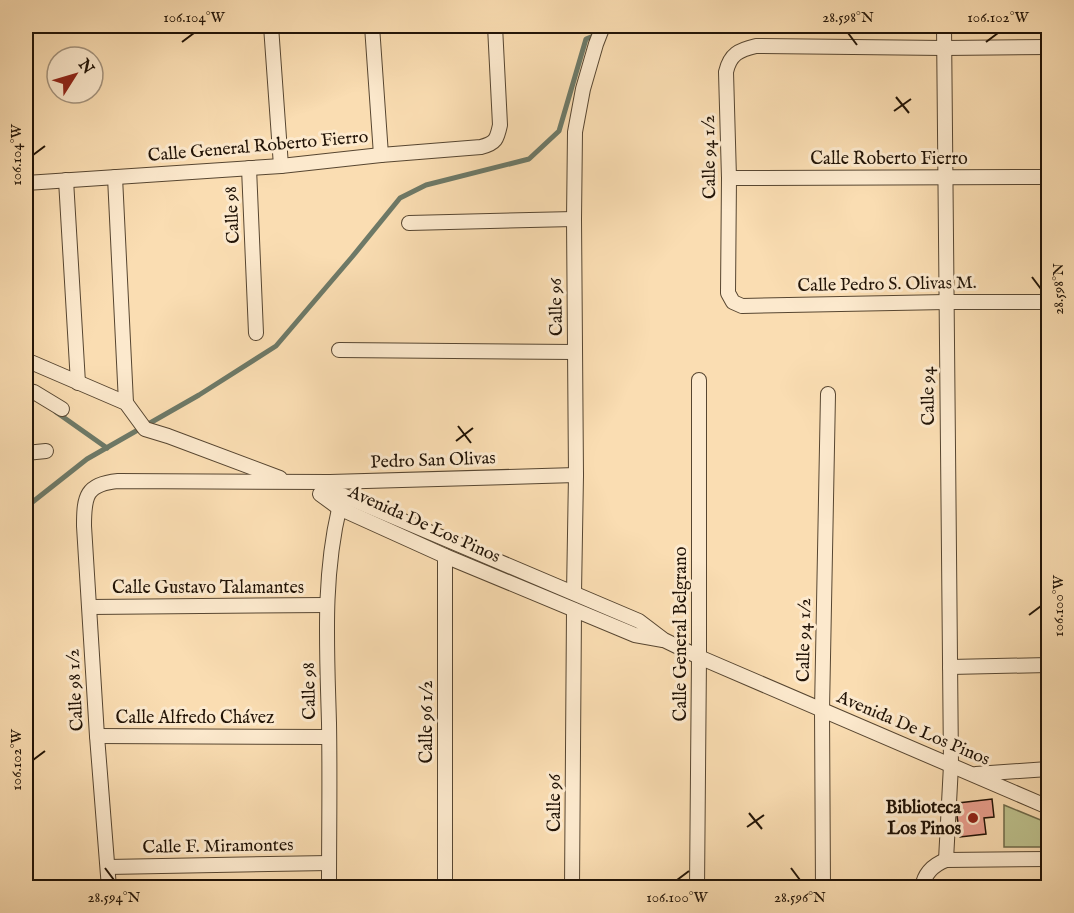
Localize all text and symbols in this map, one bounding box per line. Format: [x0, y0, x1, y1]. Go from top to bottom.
text: 106.104°W [163, 8, 226, 27]
text: 28.598°N [822, 8, 874, 27]
text: 106.102°W [967, 8, 1029, 27]
north arrow [45, 45, 105, 105]
text: N [73, 55, 98, 79]
street label: Calle 94 1/2 [698, 115, 722, 199]
text: 106.104°W [7, 123, 26, 186]
street label: Calle General Roberto Fierro [147, 126, 369, 168]
street label: Calle Roberto Fierro [810, 148, 968, 171]
street label: Calle 98 [220, 186, 246, 244]
text: 28.598°N [1049, 263, 1068, 315]
street label: Calle Pedro S. Olivas M. [797, 272, 977, 298]
street label: Calle 96 [545, 277, 569, 336]
street label: Calle 94 [917, 366, 941, 426]
street label: Pedro San Olivas [370, 447, 496, 475]
street label: Avenida De Los Pinos [343, 481, 504, 569]
street label: Calle General Belgrano [670, 546, 693, 721]
text: 106.100°W [1049, 574, 1068, 637]
street label: Calle Gustavo Talamantes [112, 577, 304, 600]
street label: Calle 94 1/2 [793, 598, 817, 682]
street label: Calle 98 1/2 [62, 648, 90, 732]
street label: Calle 98 [298, 662, 322, 720]
street label: Calle 96 1/2 [416, 680, 439, 764]
street label: Avenida De Los Pinos [832, 686, 993, 772]
street label: Calle Alfredo Chávez [116, 707, 274, 730]
text: 106.102°W [7, 729, 26, 791]
street label: Calle 96 [544, 774, 567, 832]
place label: Biblioteca Los Pinos [886, 797, 962, 841]
marker: Biblioteca Los Pinos [966, 811, 980, 825]
street label: Calle F. Miramontes [142, 834, 294, 860]
text: 28.594°N [87, 888, 141, 907]
text: 106.100°W [646, 888, 709, 907]
text: 28.596°N [774, 888, 826, 907]

